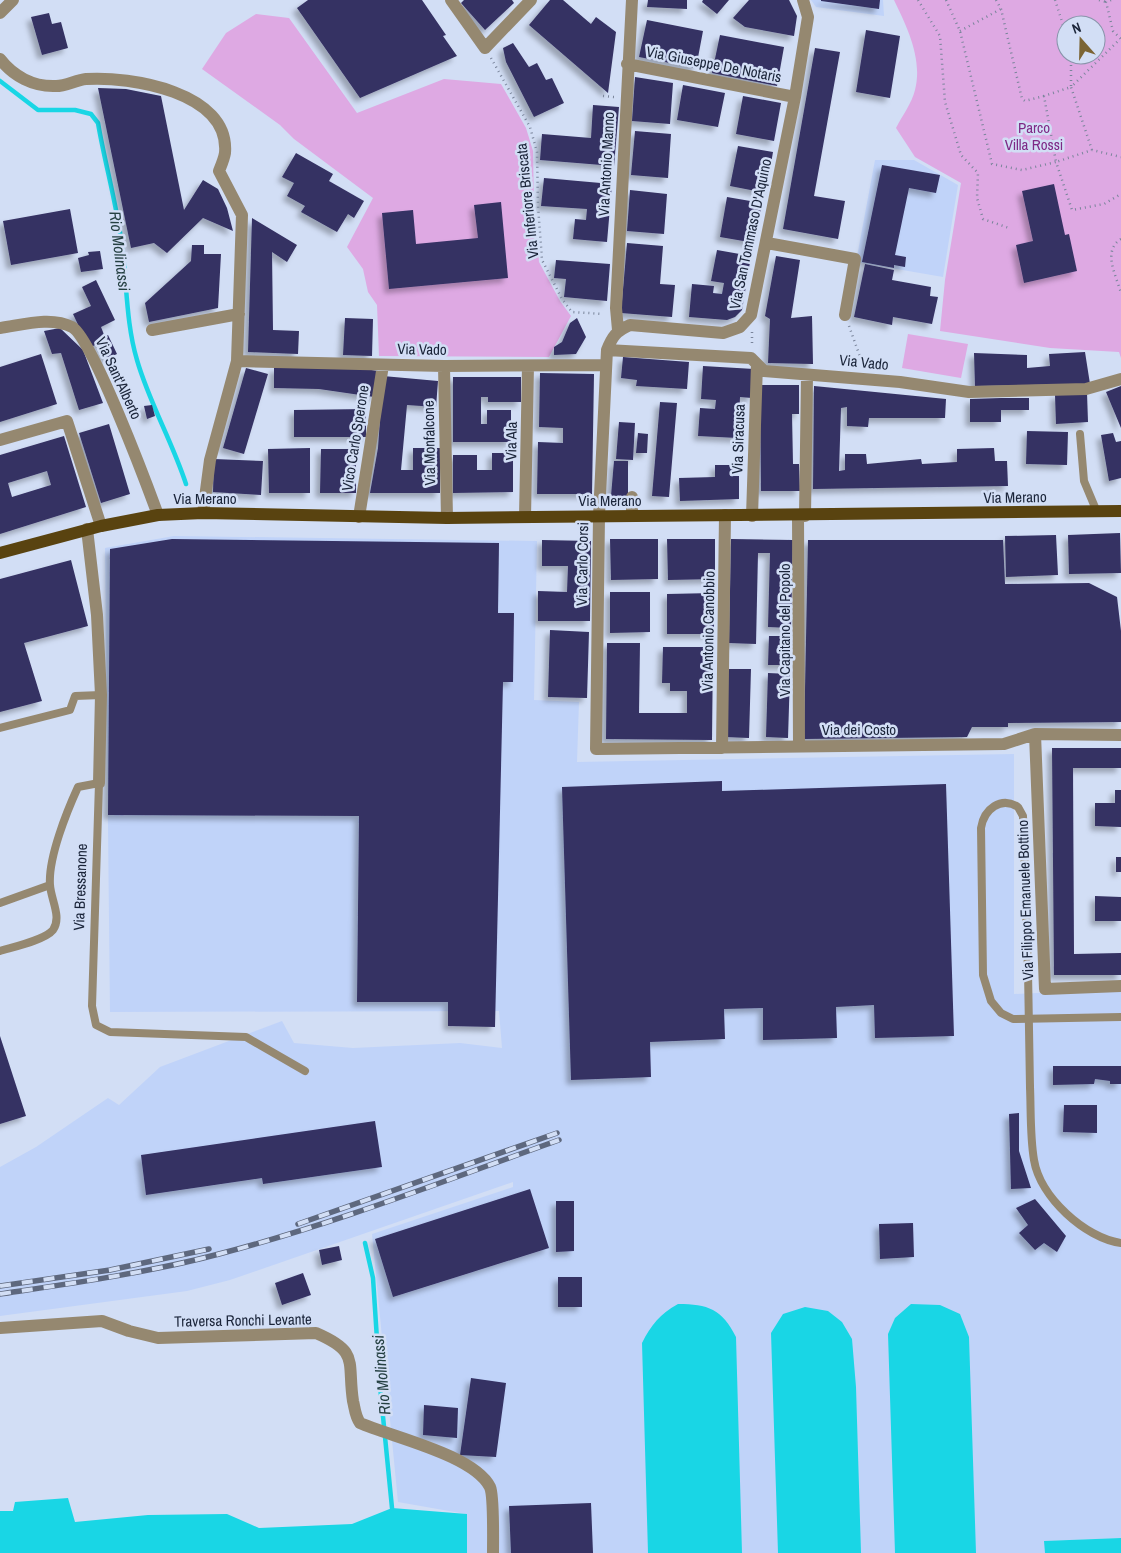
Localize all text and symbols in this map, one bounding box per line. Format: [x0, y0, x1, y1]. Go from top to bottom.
north arrow [1056, 15, 1106, 65]
text: N [1070, 18, 1084, 38]
street label: Via Giuseppe De Notaris [645, 41, 783, 87]
street label: Via Antonio Manno [593, 111, 619, 217]
park label: Parco Villa Rossi [1005, 117, 1063, 155]
street label: Via Inferiore Briscata [510, 142, 544, 260]
street label: Via San Tommaso D'Aquino [724, 156, 776, 311]
water label: Rio Molinassi [104, 210, 136, 292]
street label: Via Sant'Alberto [91, 334, 147, 423]
street label: Via Vado [397, 338, 447, 360]
street label: Via Vado [838, 349, 890, 375]
street label: Vico Carlo Sperone [336, 383, 374, 493]
street label: Via Monfalcone [418, 400, 440, 486]
street label: Via Siracusa [726, 403, 750, 474]
street label: Via Ala [500, 421, 522, 461]
street label: Via Merano [983, 486, 1047, 508]
street label: Via Merano [173, 488, 237, 509]
street label: Via Merano [578, 490, 642, 511]
street label: Via Carlo Corsi [571, 522, 593, 606]
street label: Via Capitano del Popolo [774, 563, 795, 697]
street label: Via Antonio Canobbio [696, 571, 720, 691]
street label: Via dei Costo [822, 719, 896, 740]
street label: Via Filippo Emanuele Bottino [1012, 819, 1038, 981]
street label: Via Bressanone [68, 843, 92, 931]
street label: Traversa Ronchi Levante [174, 1308, 312, 1332]
water label: Rio Molinassi [367, 1334, 395, 1416]

